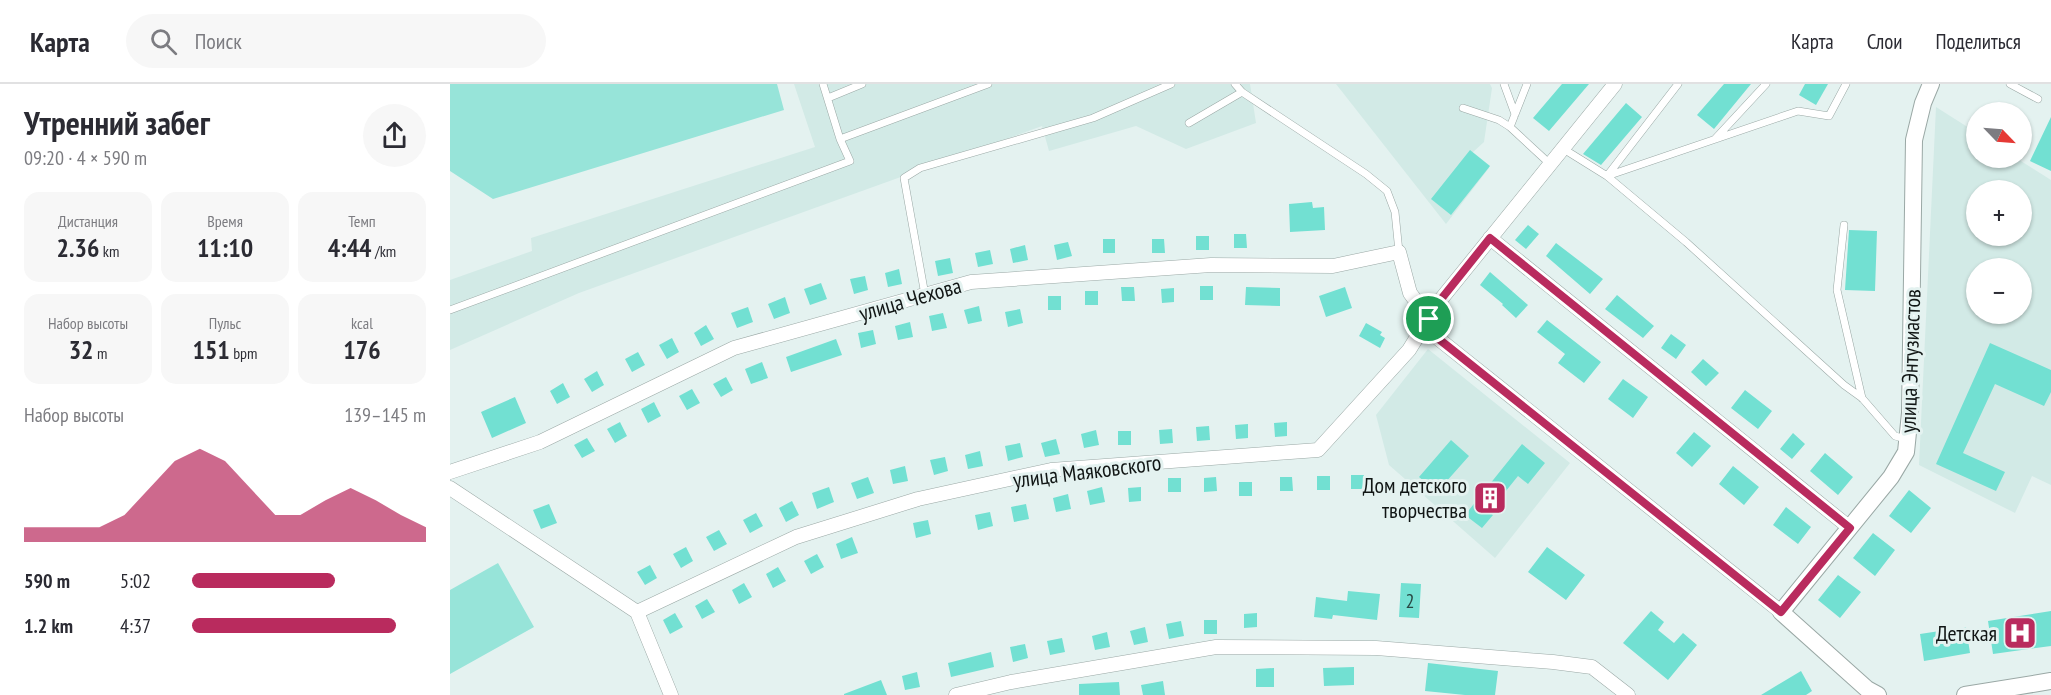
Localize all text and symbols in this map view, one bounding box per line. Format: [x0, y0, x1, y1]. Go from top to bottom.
search box [126, 14, 546, 68]
text: Карта [30, 23, 90, 60]
icon: search [147, 25, 180, 58]
text: Поиск [195, 27, 242, 55]
text: Карта [1791, 28, 1834, 55]
text: Слои [1867, 28, 1902, 55]
text: Поделиться [1935, 28, 2021, 55]
text: Утренний забег [24, 101, 210, 144]
north arrow [1966, 102, 2032, 168]
map controls [1966, 102, 2032, 324]
button: share [363, 104, 426, 167]
text: 09:20 · 4 × 590 m [24, 145, 147, 171]
button: + [1966, 180, 2032, 246]
text: Дистанция [58, 211, 118, 231]
text: Время [207, 211, 243, 231]
text: Темп [348, 211, 376, 231]
text: 2.36 [57, 231, 99, 264]
text: 11:10 [197, 231, 253, 264]
text: 4:44 [328, 231, 372, 264]
text: km [99, 241, 119, 261]
text: /km [372, 241, 396, 261]
button: − [1966, 258, 2032, 324]
street label: улица Чехова [856, 271, 964, 327]
street label: улица Энтузиастов [1893, 289, 1927, 433]
pin [1403, 293, 1454, 344]
icon: arrive [1412, 302, 1445, 335]
text: Набор высоты [48, 313, 128, 333]
text: Пульс [209, 313, 241, 333]
text: kcal [351, 313, 373, 333]
text: 32 [69, 333, 94, 366]
text: 151 [192, 333, 230, 366]
text: 176 [343, 333, 381, 366]
text: m [94, 343, 107, 363]
text: bpm [230, 343, 258, 363]
text: Набор высоты [24, 402, 124, 428]
text: 139–145 m [344, 402, 426, 428]
street label: улица Маяковского [1011, 448, 1163, 494]
place label: Дом детского творчества [1363, 471, 1467, 524]
building icon: Дом детского творчества [1472, 480, 1508, 516]
text: 590 m [24, 568, 70, 594]
text: 5:02 [120, 568, 151, 594]
house number: 2 [1406, 588, 1415, 614]
text: 1.2 km [24, 613, 73, 639]
text: 4:37 [120, 613, 151, 639]
hospital icon: Детская [2002, 615, 2038, 651]
place label: Детская [1936, 619, 1997, 647]

